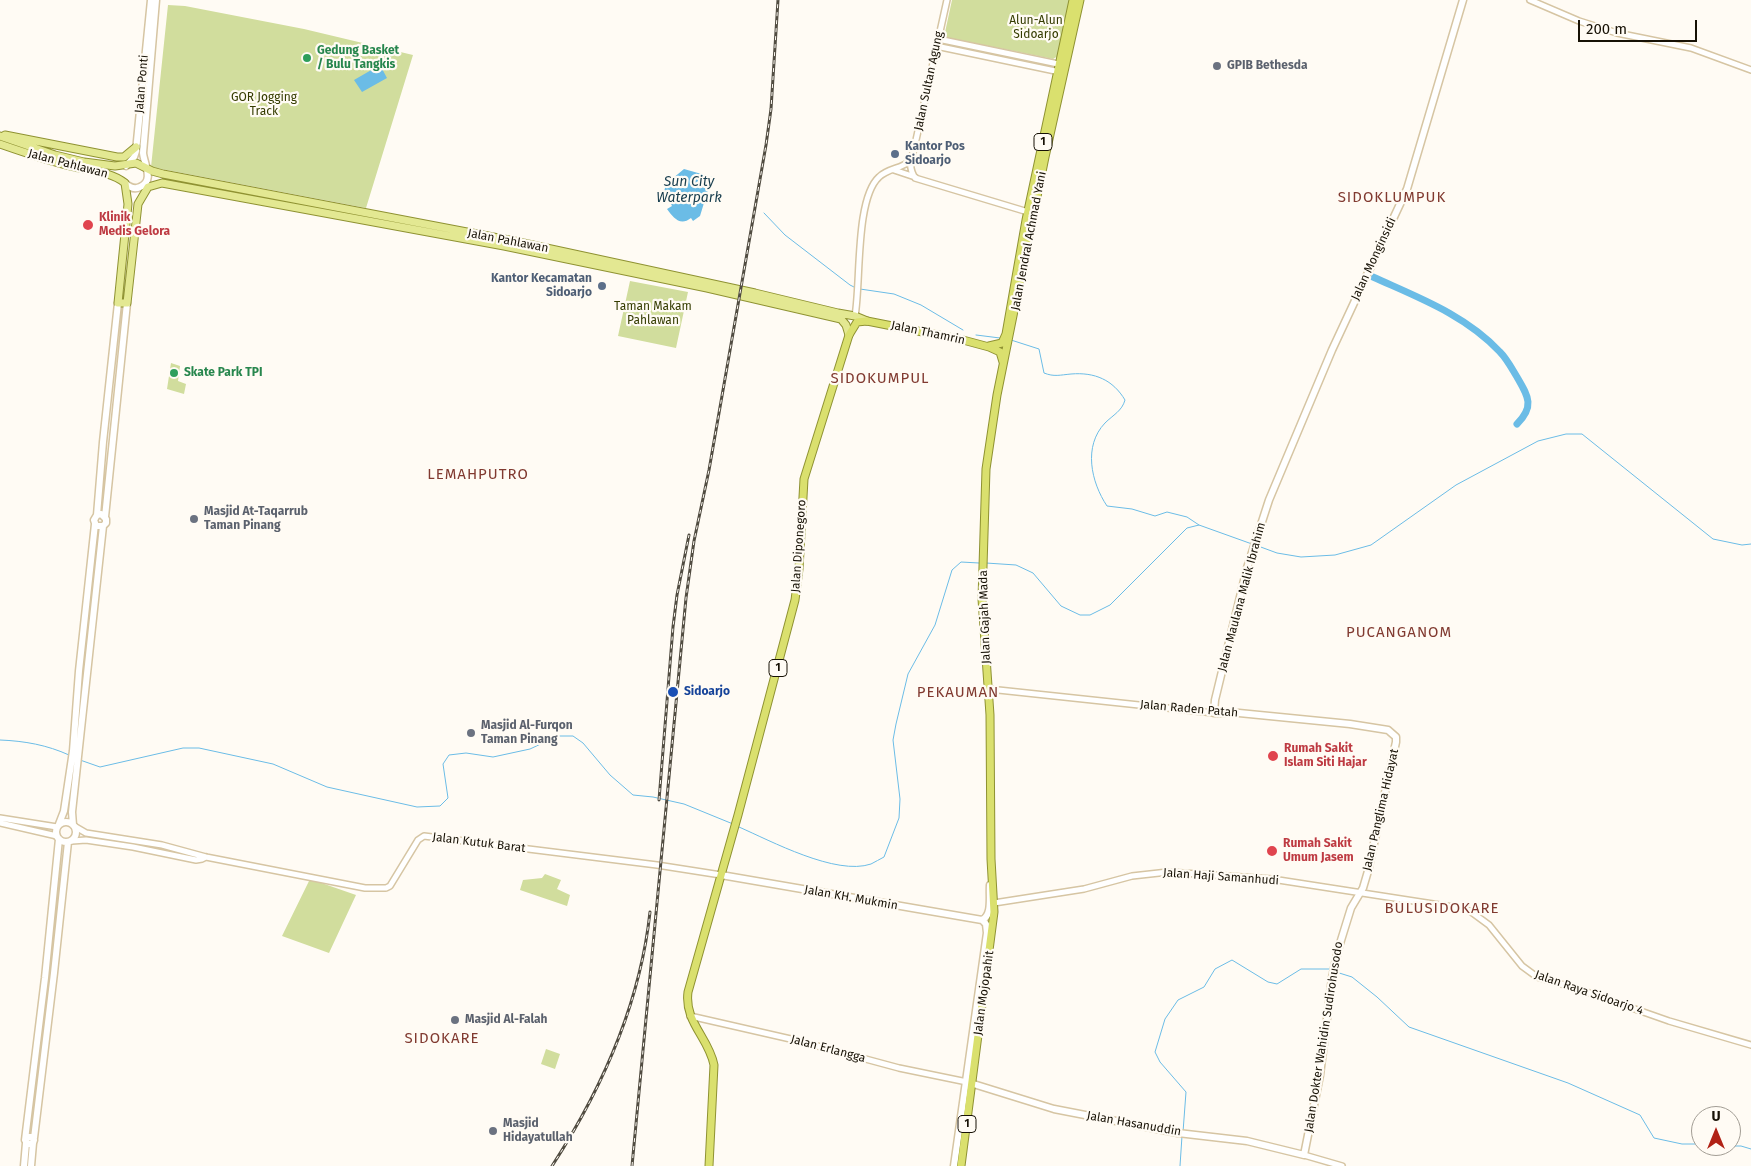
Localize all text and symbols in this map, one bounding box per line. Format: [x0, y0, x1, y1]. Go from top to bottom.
scale bar [1581, 10, 1700, 42]
park label: Alun-Alun Sidoarjo [1009, 14, 1063, 42]
text: 200 m [1586, 20, 1627, 38]
street label: Jalan Sultan Agung [911, 30, 947, 132]
place label: Gedung Basket / Bulu Tangkis [317, 44, 399, 72]
marker: Gedung Basket / Bulu Tangkis [301, 52, 313, 64]
street label: Jalan Ponti [132, 54, 152, 114]
place label: GPIB Bethesda [1227, 59, 1307, 73]
marker: GPIB Bethesda [1211, 60, 1223, 72]
park label: GOR Jogging Track [231, 91, 297, 119]
road number: 1 [1034, 134, 1052, 150]
place label: Kantor Pos Sidoarjo [905, 140, 965, 168]
street label: Jalan Pahlawan [26, 146, 110, 182]
marker: Kantor Pos Sidoarjo [889, 148, 901, 160]
street label: Jalan Jendral Achmad Yani [1008, 170, 1050, 312]
water label: Sun City Waterpark [656, 174, 722, 206]
district label: SIDOKLUMPUK [1336, 189, 1448, 207]
place label: Klinik Medis Gelora [99, 211, 170, 239]
street label: Jalan Monginsidi [1348, 215, 1400, 303]
marker: Klinik Medis Gelora [81, 218, 95, 232]
street label: Jalan Pahlawan [466, 226, 550, 256]
place label: Kantor Kecamatan Sidoarjo [491, 272, 592, 300]
marker: Kantor Kecamatan Sidoarjo [596, 280, 608, 292]
park label: Taman Makam Pahlawan [614, 300, 692, 328]
street label: Jalan Thamrin [890, 318, 966, 348]
place label: Skate Park TPI [184, 366, 262, 380]
marker: Skate Park TPI [168, 367, 180, 379]
district label: SIDOKUMPUL [829, 370, 931, 388]
district label: LEMAHPUTRO [426, 466, 530, 484]
street label: Jalan Diponegoro [789, 499, 809, 593]
place label: Masjid At-Taqarrub Taman Pinang [204, 505, 308, 533]
marker: Masjid At-Taqarrub Taman Pinang [188, 513, 200, 525]
street label: Jalan Maulana Malik Ibrahim [1215, 521, 1269, 673]
street label: Jalan Gajah Mada [976, 570, 994, 664]
district label: PUCANGANOM [1345, 624, 1453, 642]
road number: 1 [769, 660, 787, 676]
district label: PEKAUMAN [916, 684, 1000, 702]
marker: Sidoarjo [666, 685, 680, 699]
place label: Sidoarjo [684, 685, 730, 699]
street label: Jalan Raden Patah [1139, 698, 1239, 720]
place label: Masjid Al-Furqon Taman Pinang [481, 719, 573, 747]
marker: Masjid Al-Furqon Taman Pinang [465, 727, 477, 739]
place label: Rumah Sakit Islam Siti Hajar [1284, 742, 1367, 770]
street label: Jalan Panglima Hidayat [1360, 748, 1402, 872]
marker: Rumah Sakit Islam Siti Hajar [1266, 749, 1280, 763]
street label: Jalan Kutuk Barat [432, 830, 526, 856]
place label: Rumah Sakit Umum Jasem [1283, 837, 1354, 865]
marker: Rumah Sakit Umum Jasem [1265, 844, 1279, 858]
street label: Jalan Haji Samanhudi [1163, 866, 1279, 888]
street label: Jalan KH. Mukmin [803, 883, 899, 913]
district label: BULUSIDOKARE [1383, 900, 1501, 918]
street label: Jalan Dokter Wahidin Sudirohusodo [1302, 941, 1346, 1133]
street label: Jalan Mojopahit [971, 950, 997, 1036]
street label: Jalan Raya Sidoarjo 4 [1533, 968, 1645, 1018]
place label: Masjid Al-Falah [465, 1013, 547, 1027]
marker: Masjid Al-Falah [449, 1014, 461, 1026]
district label: SIDOKARE [403, 1030, 481, 1048]
street label: Jalan Erlangga [789, 1032, 867, 1066]
north arrow [1691, 1106, 1741, 1156]
text: U [1711, 1108, 1721, 1125]
street label: Jalan Hasanuddin [1086, 1109, 1182, 1139]
road number: 1 [958, 1116, 976, 1132]
place label: Masjid Hidayatullah [503, 1117, 573, 1145]
marker: Masjid Hidayatullah [487, 1125, 499, 1137]

